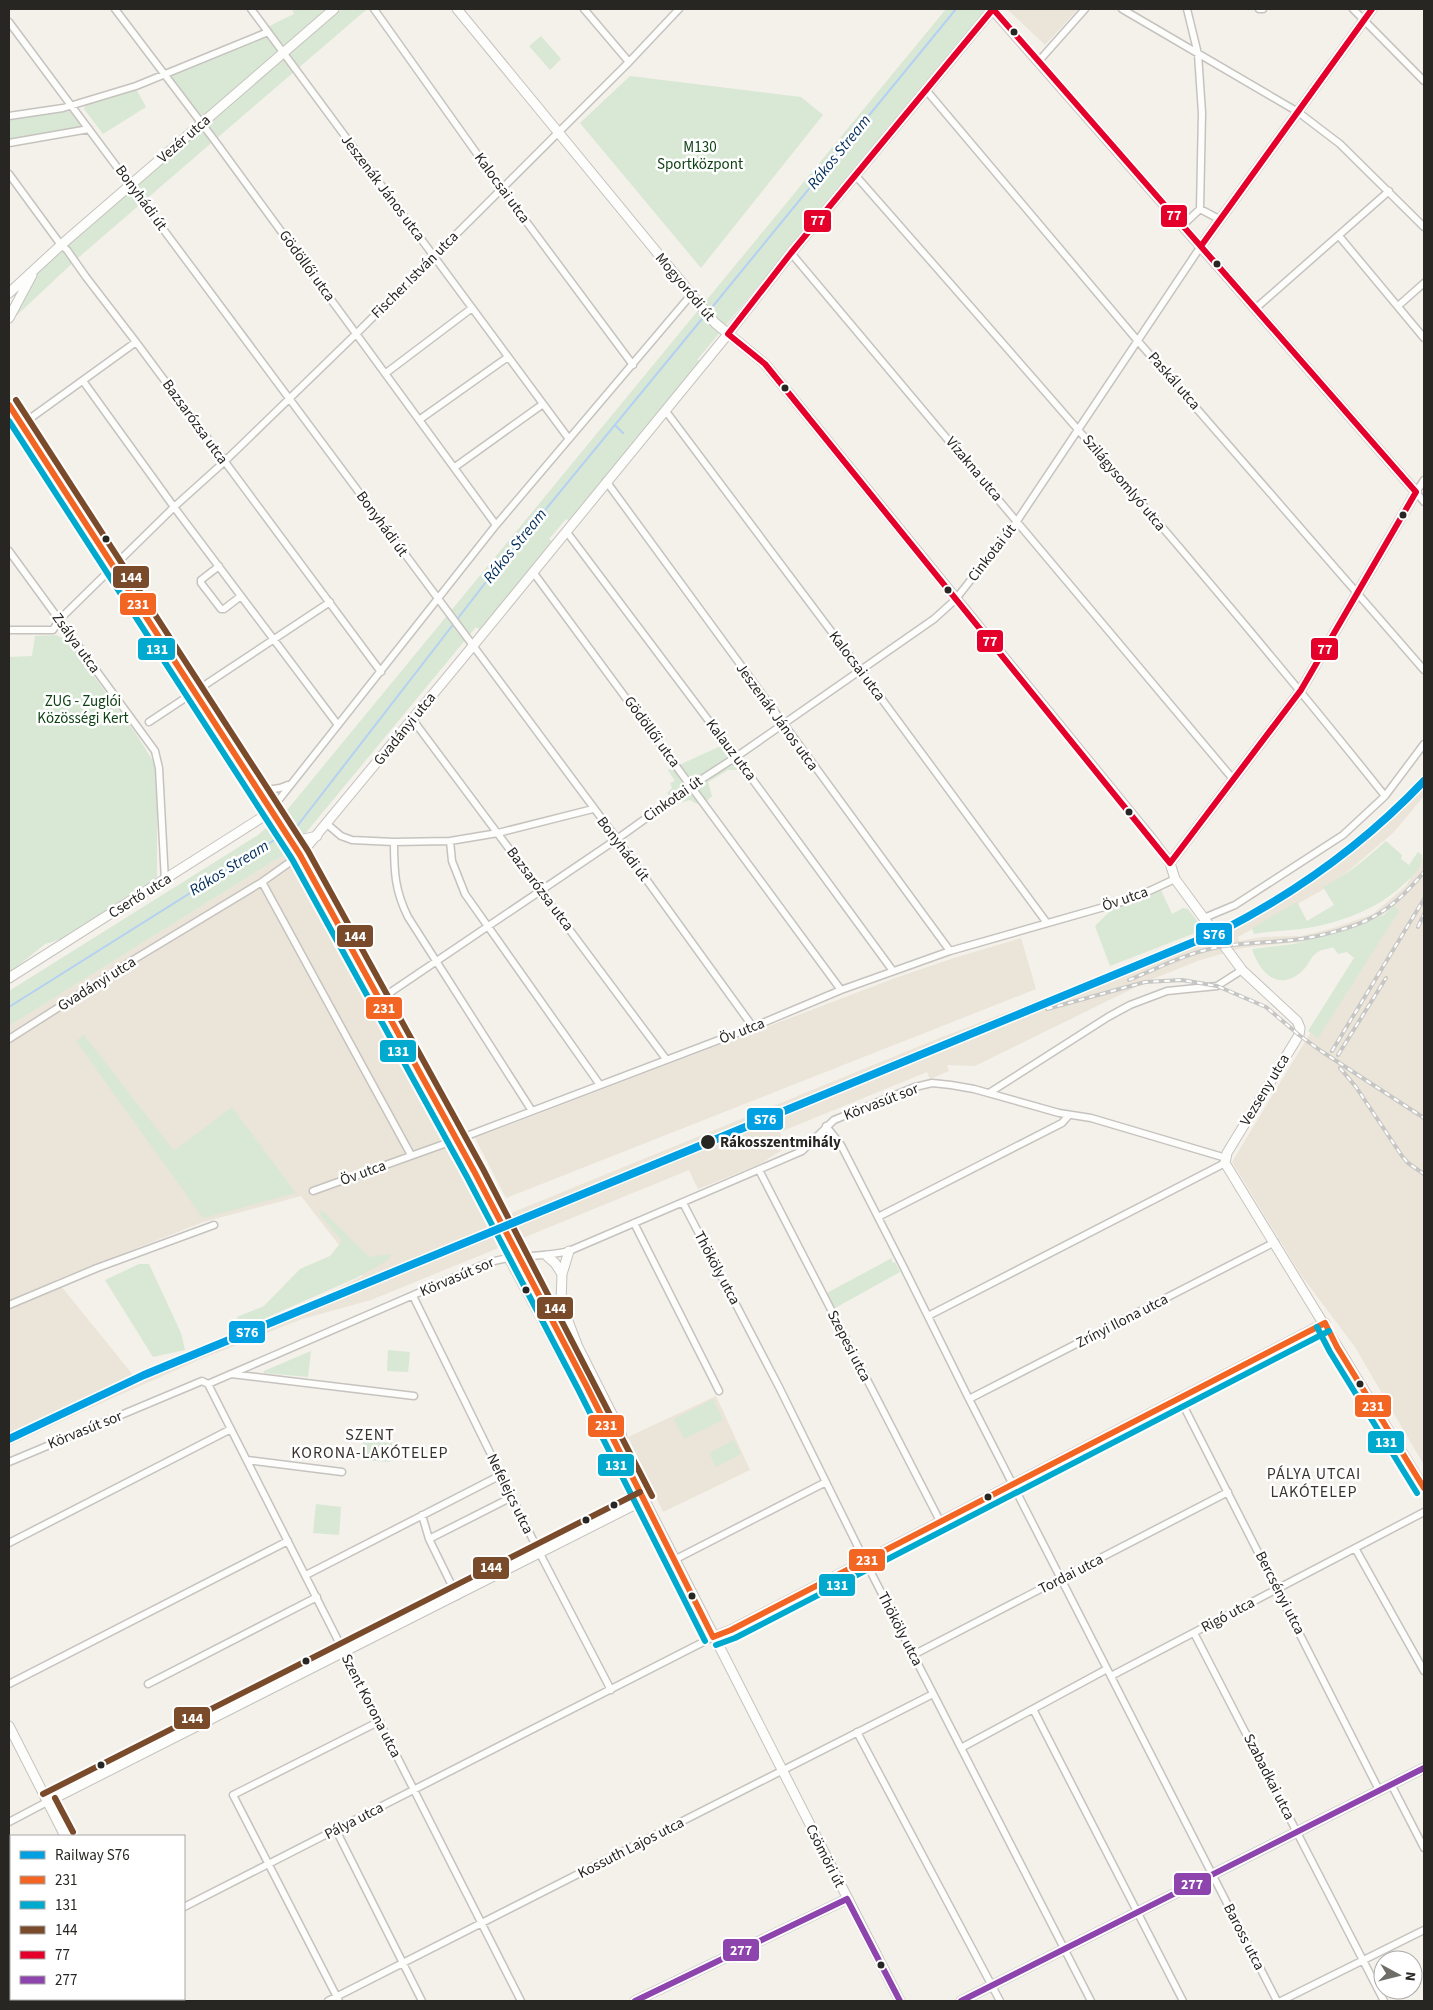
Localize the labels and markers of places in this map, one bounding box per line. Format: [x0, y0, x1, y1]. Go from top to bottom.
unlabelled marker [1009, 27, 1019, 37]
unlabelled marker [1212, 259, 1222, 269]
unlabelled marker [780, 383, 790, 393]
unlabelled marker [1398, 510, 1408, 520]
unlabelled marker [101, 534, 111, 544]
unlabelled marker [943, 585, 953, 595]
unlabelled marker [1124, 807, 1134, 817]
place label: Rákosszentmihály [720, 1132, 841, 1153]
marker: Rákosszentmihály [699, 1133, 717, 1151]
unlabelled marker [521, 1285, 531, 1295]
unlabelled marker [1355, 1379, 1365, 1389]
unlabelled marker [983, 1492, 993, 1502]
unlabelled marker [609, 1500, 619, 1510]
unlabelled marker [581, 1515, 591, 1525]
unlabelled marker [687, 1591, 697, 1601]
unlabelled marker [301, 1656, 311, 1666]
unlabelled marker [96, 1760, 106, 1770]
unlabelled marker [876, 1960, 886, 1970]

